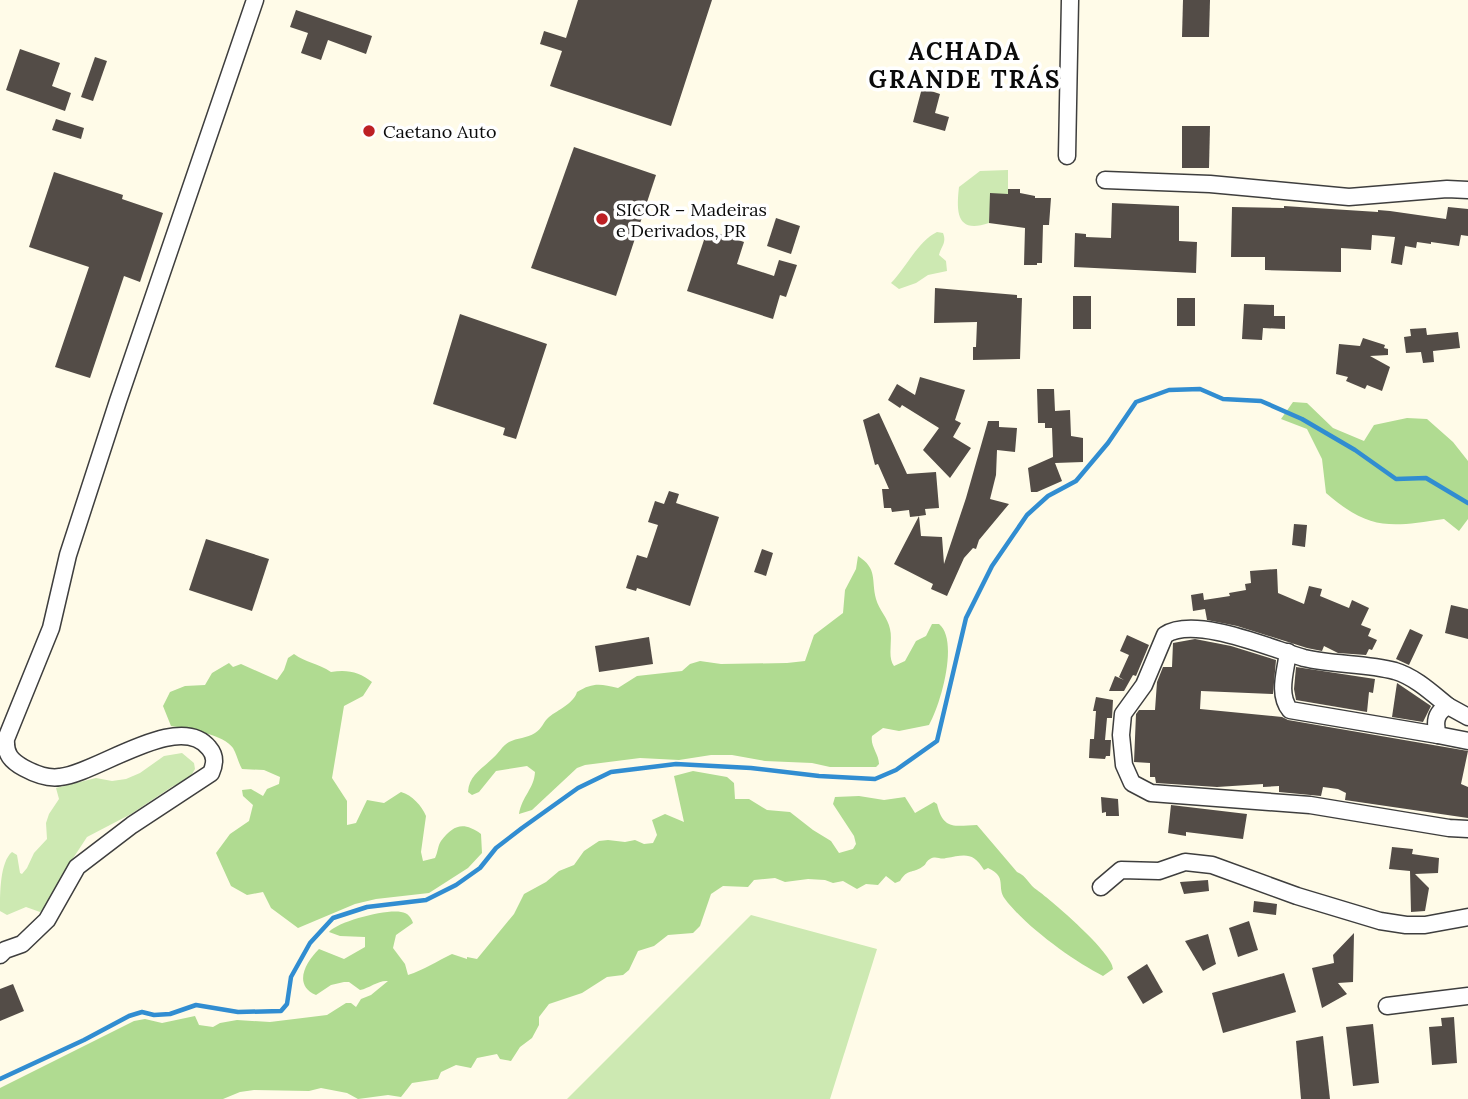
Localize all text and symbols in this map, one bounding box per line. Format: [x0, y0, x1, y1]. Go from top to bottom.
district label: ACHADA GRANDE TRÁS [869, 36, 1061, 95]
place label: Caetano Auto [383, 120, 496, 143]
marker: Caetano Auto [361, 123, 377, 139]
place label: SICOR – Madeiras e Derivados, PR [616, 198, 767, 242]
marker: SICOR – Madeiras e Derivados, PR [594, 211, 610, 227]

